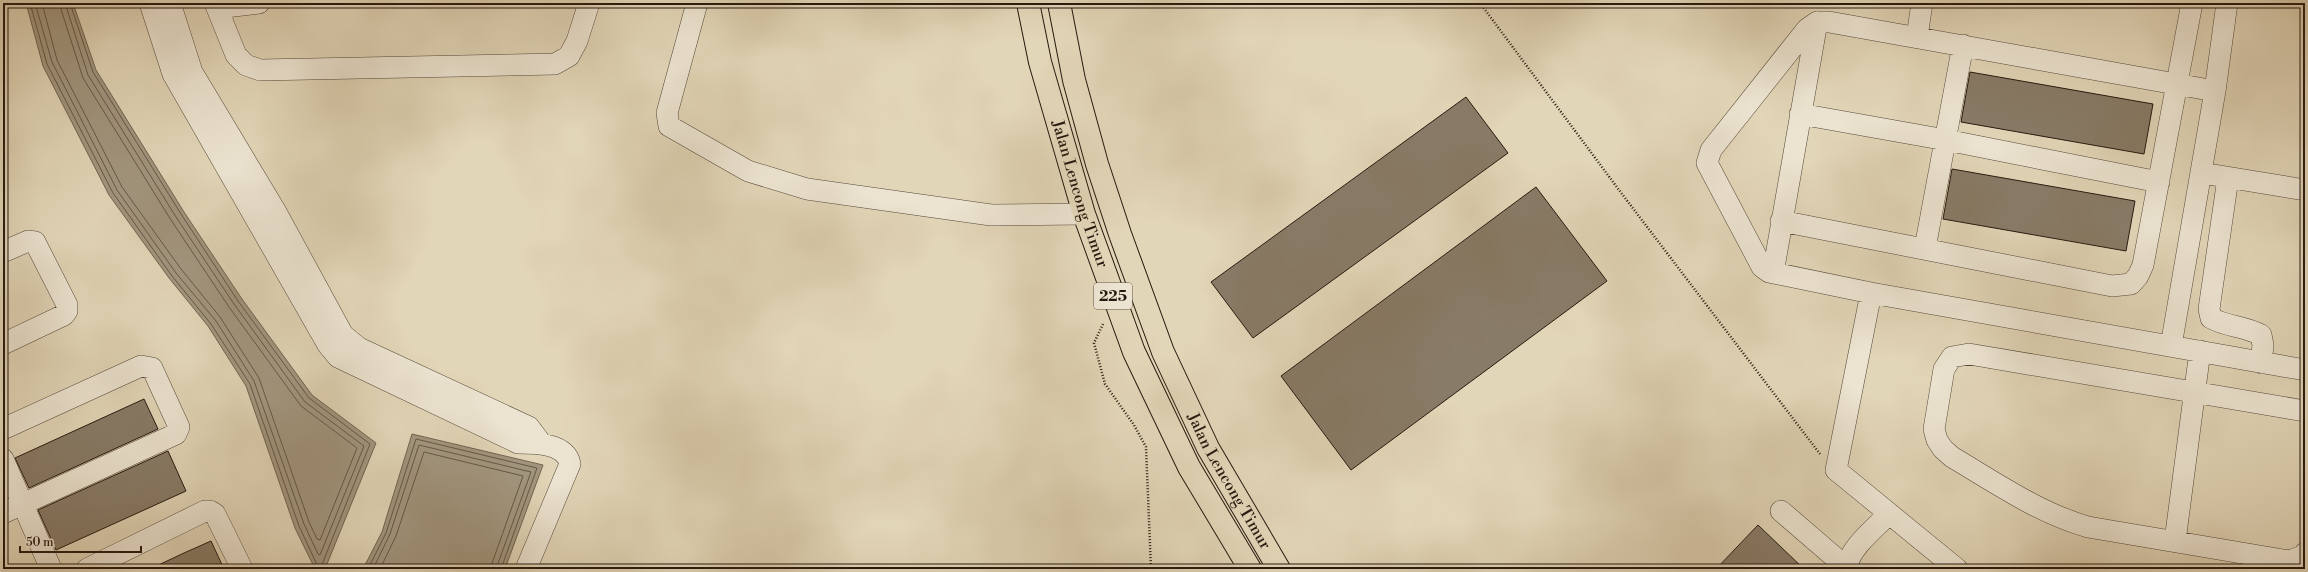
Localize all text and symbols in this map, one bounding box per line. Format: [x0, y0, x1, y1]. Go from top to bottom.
street label: Jalan Lencong Timur [1047, 117, 1113, 270]
road number: 225 [1094, 283, 1132, 309]
street label: Jalan Lencong Timur [1183, 409, 1275, 553]
scale bar [20, 528, 141, 554]
text: 50 m [26, 535, 54, 550]

